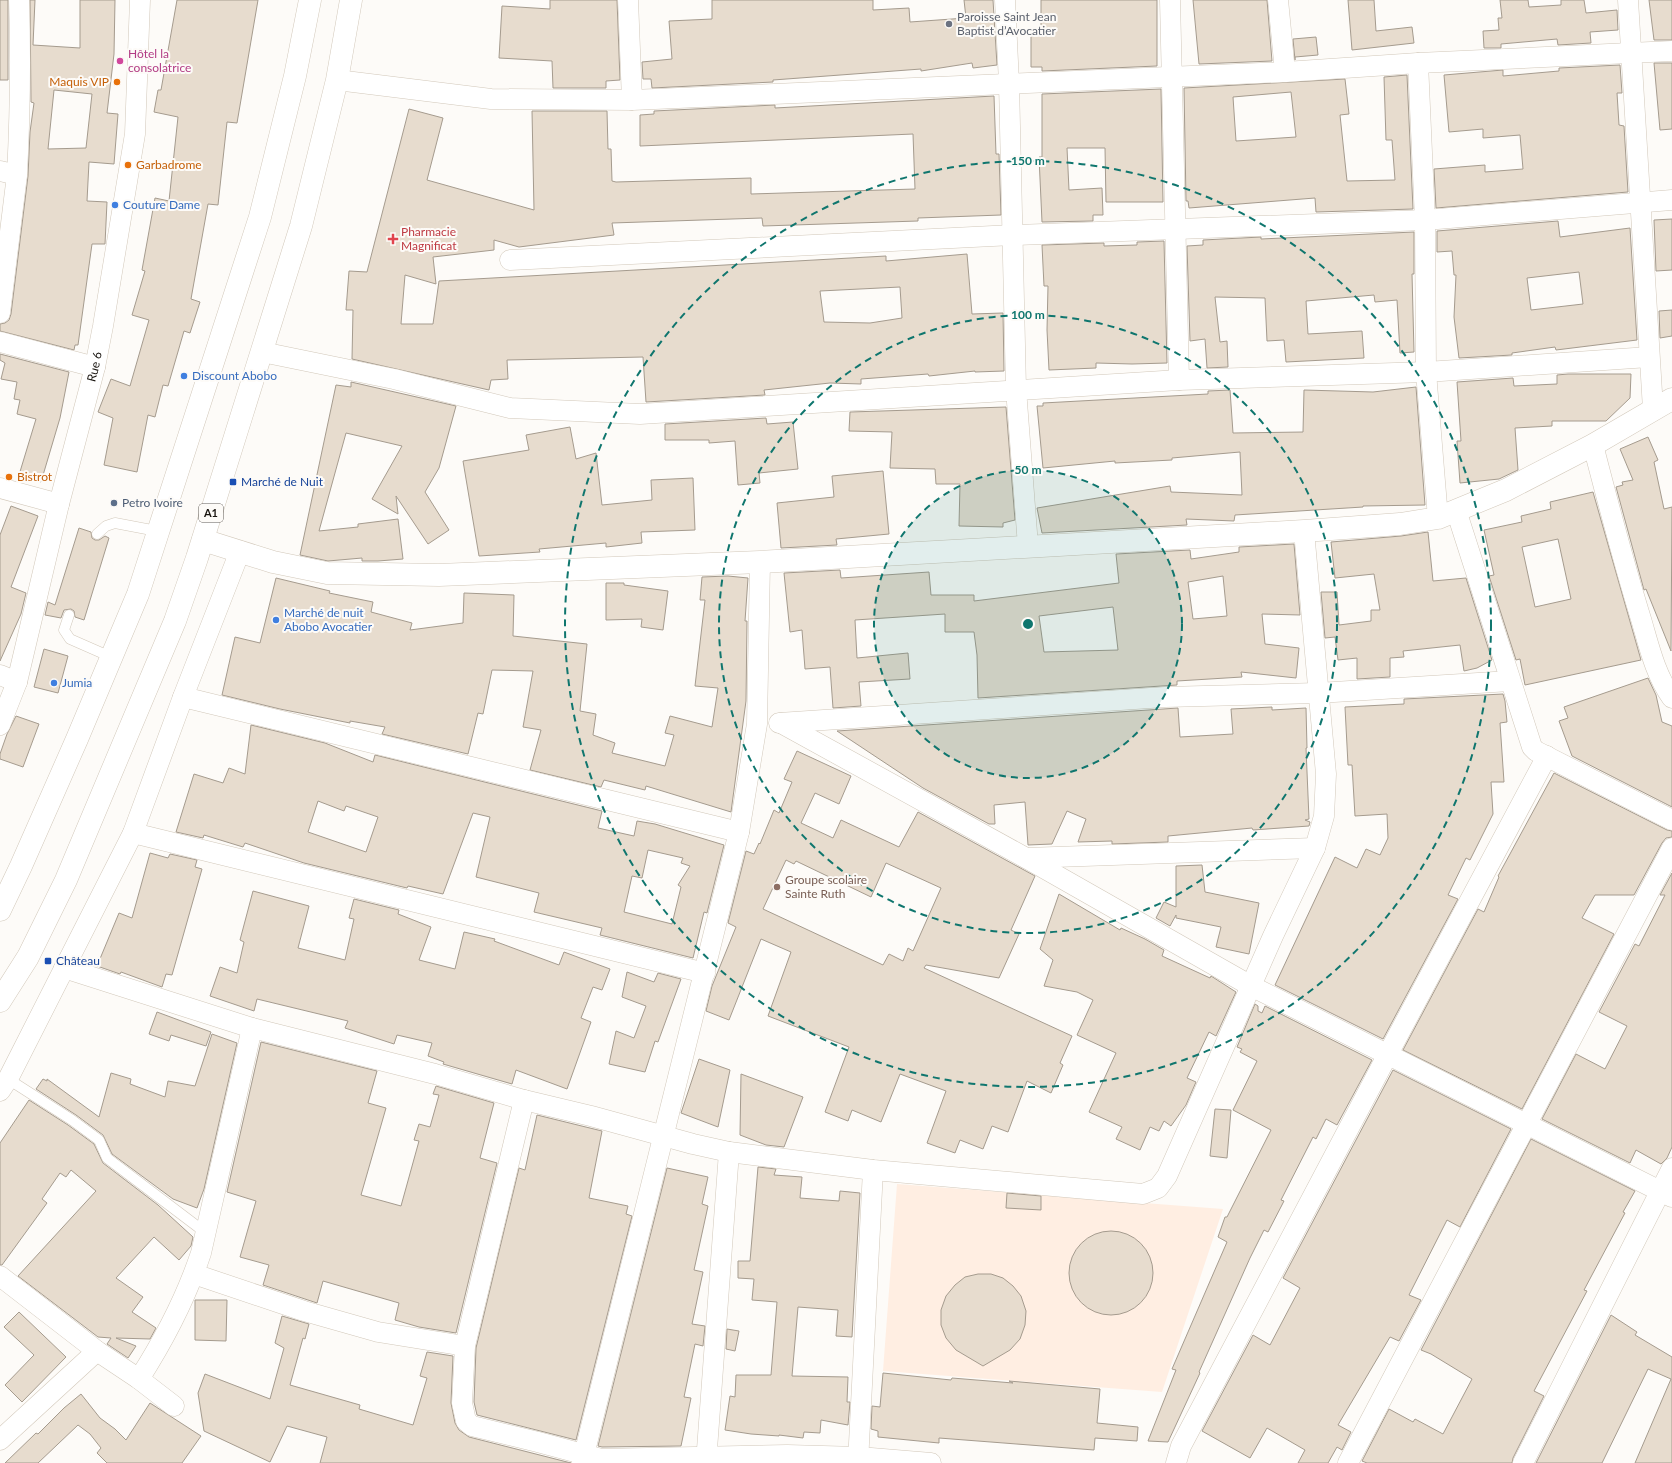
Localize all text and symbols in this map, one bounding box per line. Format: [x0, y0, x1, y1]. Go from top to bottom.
place label: Paroisse Saint Jean Baptist d’Avocatier [957, 9, 1057, 38]
marker: Paroisse Saint Jean Baptist d’Avocatier [944, 19, 954, 29]
place label: Hôtel la consolatrice [128, 46, 191, 75]
marker: Hôtel la consolatrice [115, 56, 125, 66]
place label: Maquis VIP [49, 74, 109, 89]
marker: Maquis VIP [112, 77, 122, 87]
text: 150 m [1011, 153, 1045, 168]
place label: Garbadrome [136, 157, 202, 172]
marker: Garbadrome [123, 160, 133, 170]
place label: Couture Dame [123, 197, 200, 212]
marker: Couture Dame [110, 200, 120, 210]
place label: Pharmacie Magnificat [401, 224, 457, 253]
marker: Pharmacie Magnificat [388, 234, 398, 244]
text: 100 m [1011, 307, 1045, 322]
street label: Rue 6 [83, 350, 105, 383]
place label: Discount Abobo [192, 368, 277, 383]
marker: Discount Abobo [179, 371, 189, 381]
text: 50 m [1015, 462, 1041, 477]
place label: Bistrot [17, 469, 53, 484]
marker: Bistrot [4, 472, 14, 482]
place label: Marché de Nuit [241, 474, 324, 489]
marker: Marché de Nuit [228, 477, 238, 487]
place label: Petro Ivoire [122, 495, 183, 510]
marker: Petro Ivoire [109, 498, 119, 508]
road number: A1 [199, 504, 223, 522]
place label: Marché de nuit Abobo Avocatier [284, 605, 373, 634]
marker: Marché de nuit Abobo Avocatier [271, 615, 281, 625]
centre of rings [1021, 617, 1035, 631]
place label: Jumia [62, 675, 92, 690]
marker: Jumia [49, 678, 59, 688]
place label: Groupe scolaire Sainte Ruth [785, 872, 867, 901]
marker: Groupe scolaire Sainte Ruth [772, 882, 782, 892]
place label: Château [56, 953, 100, 968]
marker: Château [43, 956, 53, 966]

